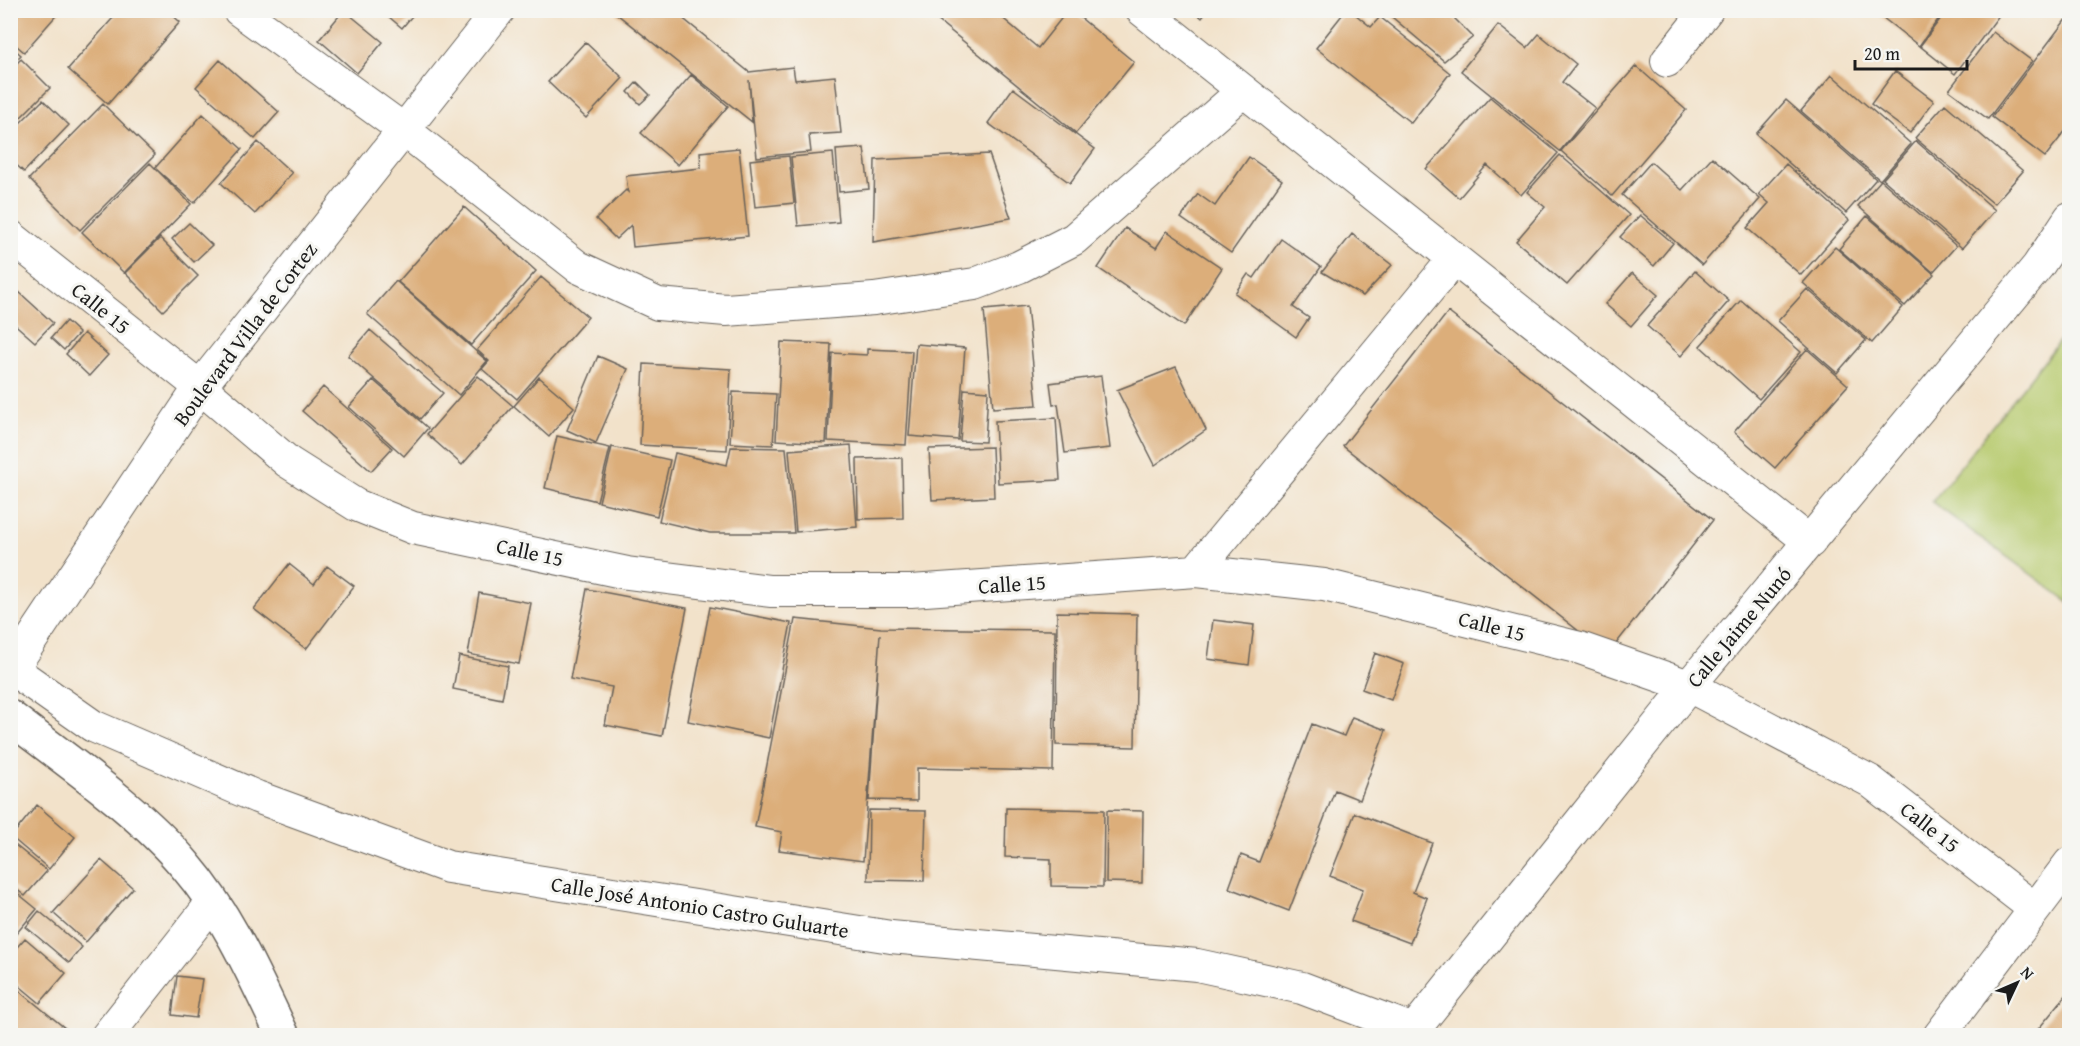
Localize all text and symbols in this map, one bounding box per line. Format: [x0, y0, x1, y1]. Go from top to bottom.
scale bar [1855, 33, 1968, 71]
text: 20 m [1864, 40, 1900, 67]
street label: Boulevard Villa de Cortez [166, 236, 324, 432]
street label: Calle 15 [65, 275, 137, 341]
street label: Calle 15 [494, 530, 566, 574]
street label: Calle Jaime Nunó [1679, 560, 1799, 694]
street label: Calle 15 [977, 566, 1047, 602]
street label: Calle 15 [1455, 603, 1529, 649]
street label: Calle 15 [1894, 794, 1966, 860]
street label: Calle José Antonio Castro Guluarte [549, 868, 851, 946]
north arrow [1987, 953, 2047, 1013]
text: N [2015, 960, 2040, 985]

